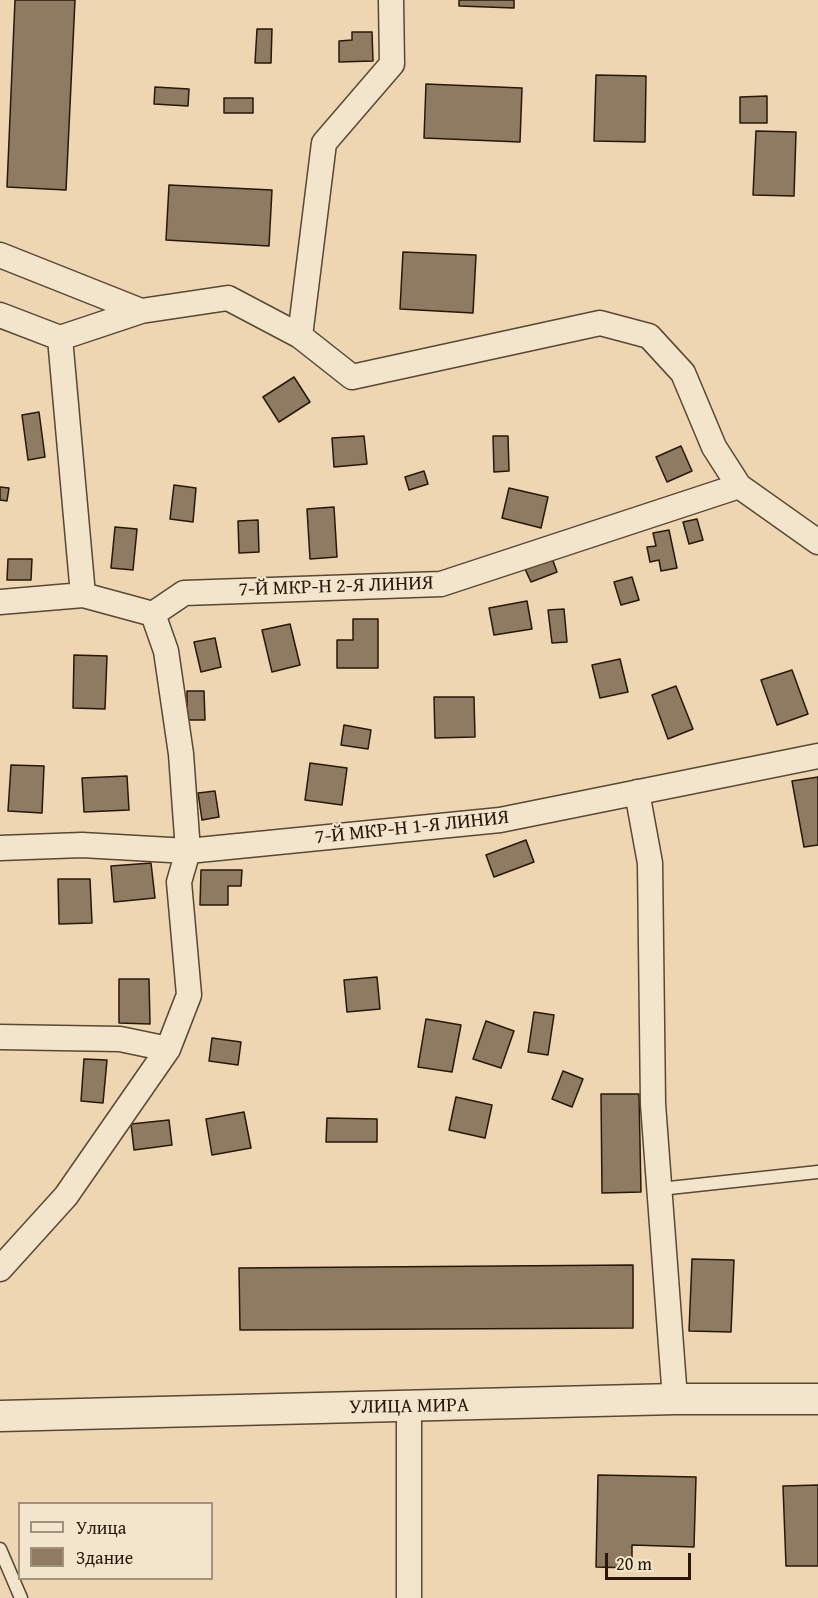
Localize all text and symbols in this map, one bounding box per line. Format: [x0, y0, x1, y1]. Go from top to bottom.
street label: 7-Й МКР-Н 2-Я ЛИНИЯ [238, 572, 434, 602]
street label: 7-Й МКР-Н 1-Я ЛИНИЯ [314, 806, 510, 850]
street label: УЛИЦА МИРА [349, 1394, 469, 1420]
legend [18, 1502, 213, 1580]
text: Улица [76, 1514, 126, 1541]
scale bar [608, 1541, 694, 1579]
text: Здание [76, 1544, 133, 1571]
text: 20 m [616, 1550, 652, 1577]

